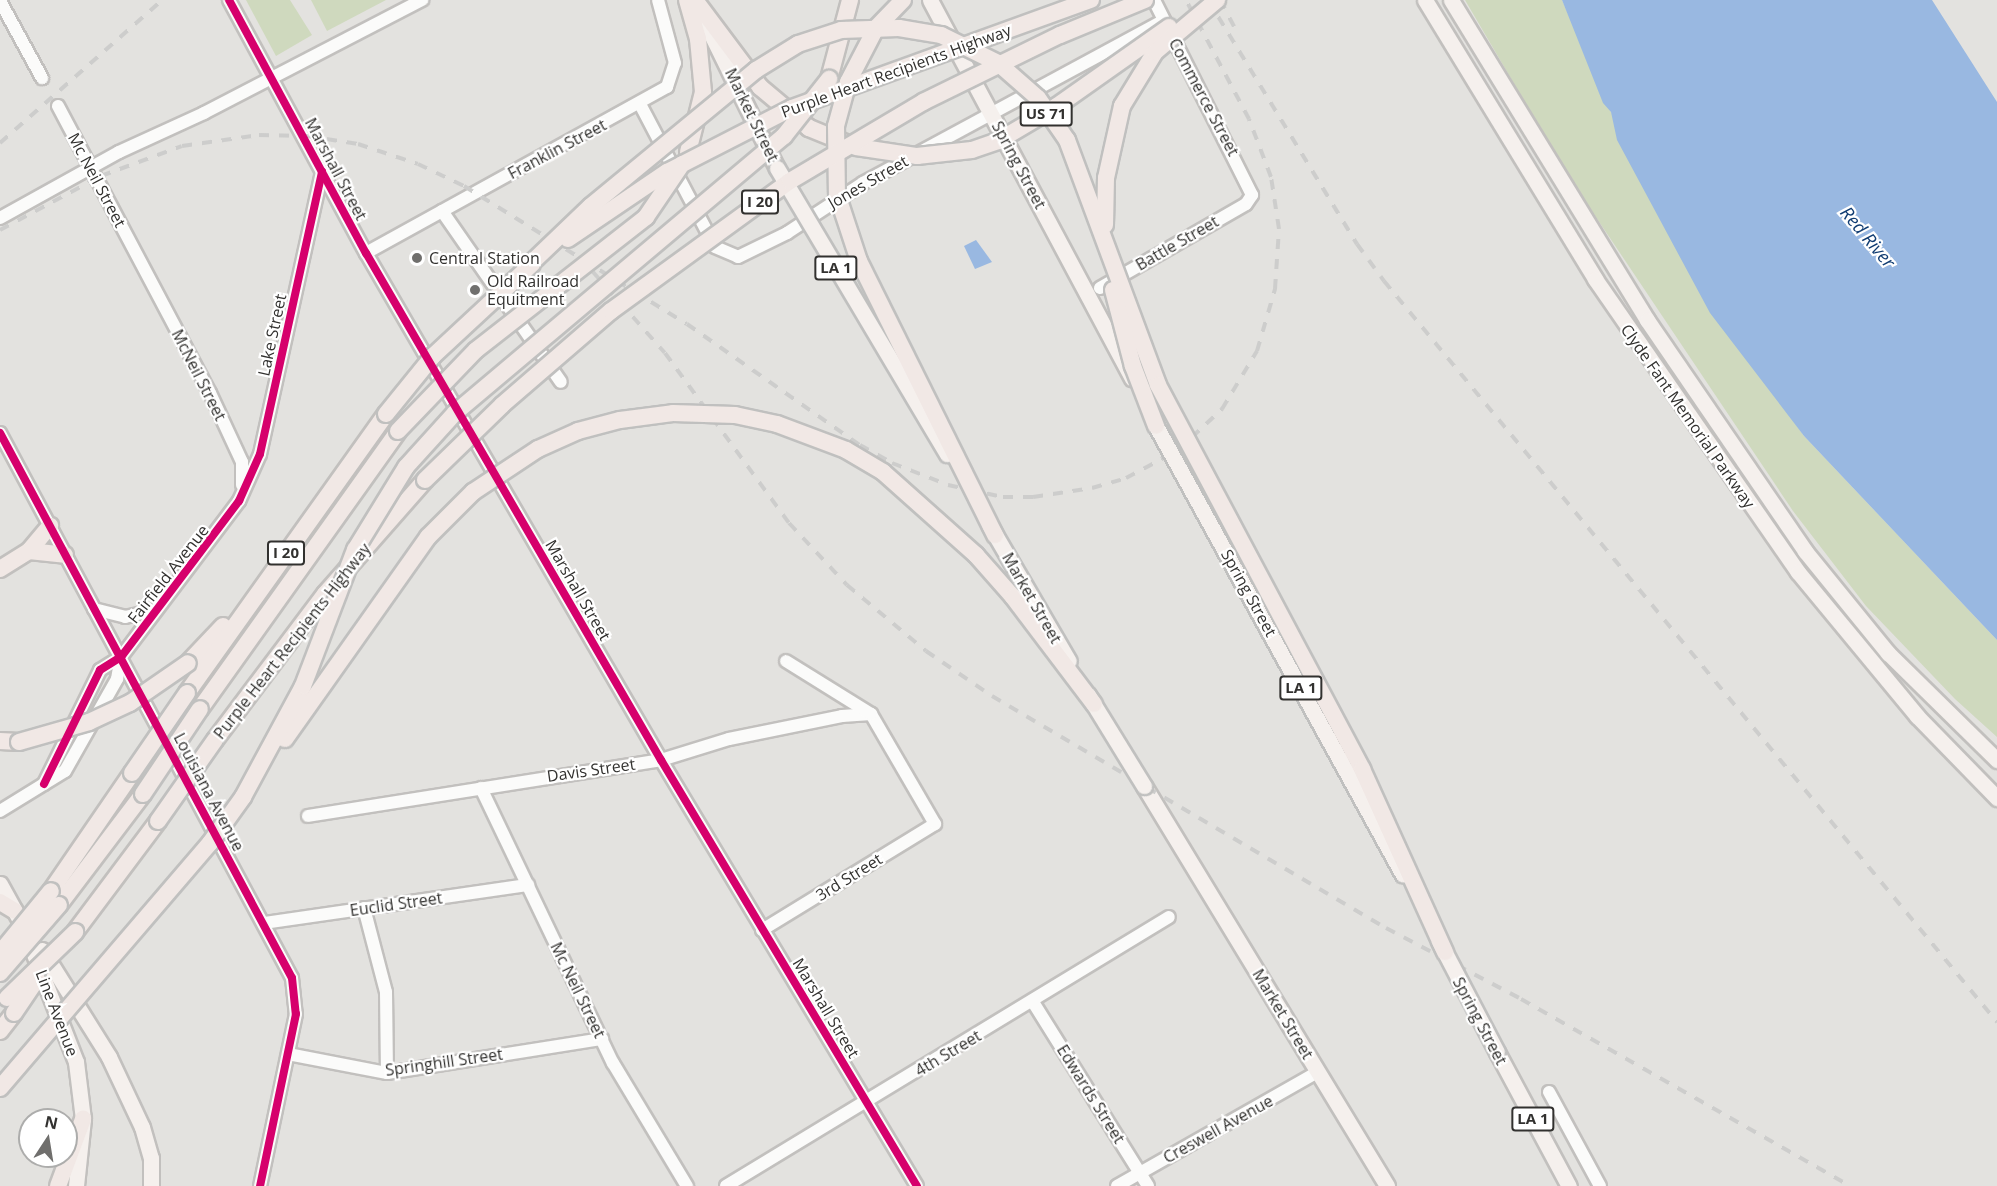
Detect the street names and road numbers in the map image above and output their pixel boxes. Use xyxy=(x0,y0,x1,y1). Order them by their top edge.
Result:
street label: Purple Heart Recipients Highway xyxy=(778,20,1014,122)
street label: Commerce Street xyxy=(1165,35,1243,159)
street label: Market Street xyxy=(721,65,783,165)
road number: US 71 xyxy=(1019,102,1073,126)
street label: Marshall Street xyxy=(301,115,371,223)
street label: Franklin Street xyxy=(505,115,609,183)
street label: Spring Street xyxy=(988,118,1050,212)
street label: Mc Neil Street xyxy=(64,130,130,230)
street label: Jones Street xyxy=(825,151,911,213)
road number: I 20 xyxy=(740,190,780,214)
street label: Battle Street xyxy=(1132,212,1222,274)
road number: LA 1 xyxy=(814,256,858,280)
street label: Lake Street xyxy=(254,292,290,378)
street label: Clyde Fant Memorial Parkway xyxy=(1617,320,1759,512)
street label: McNeil Street xyxy=(168,326,230,424)
street label: Fairfield Avenue xyxy=(124,521,212,627)
street label: Marshall Street xyxy=(541,536,615,644)
street label: Purple Heart Recipients Highway xyxy=(210,539,374,743)
road number: I 20 xyxy=(266,541,306,565)
street label: Spring Street xyxy=(1217,546,1281,640)
street label: Market Street xyxy=(998,549,1066,647)
road number: LA 1 xyxy=(1278,676,1324,700)
street label: Louisiana Avenue xyxy=(170,730,248,854)
street label: Davis Street xyxy=(546,754,636,786)
street label: 3rd Street xyxy=(812,849,886,905)
street label: Euclid Street xyxy=(349,888,443,920)
street label: Mc Neil Street xyxy=(547,939,609,1041)
street label: Marshall Street xyxy=(789,955,863,1061)
street label: Market Street xyxy=(1249,965,1317,1063)
street label: Line Avenue xyxy=(32,967,82,1059)
street label: Spring Street xyxy=(1449,974,1511,1068)
street label: 4th Street xyxy=(912,1026,984,1080)
street label: Edwards Street xyxy=(1053,1041,1129,1147)
street label: Springhill Street xyxy=(384,1044,504,1080)
street label: Creswell Avenue xyxy=(1160,1091,1276,1167)
road number: LA 1 xyxy=(1510,1107,1556,1131)

